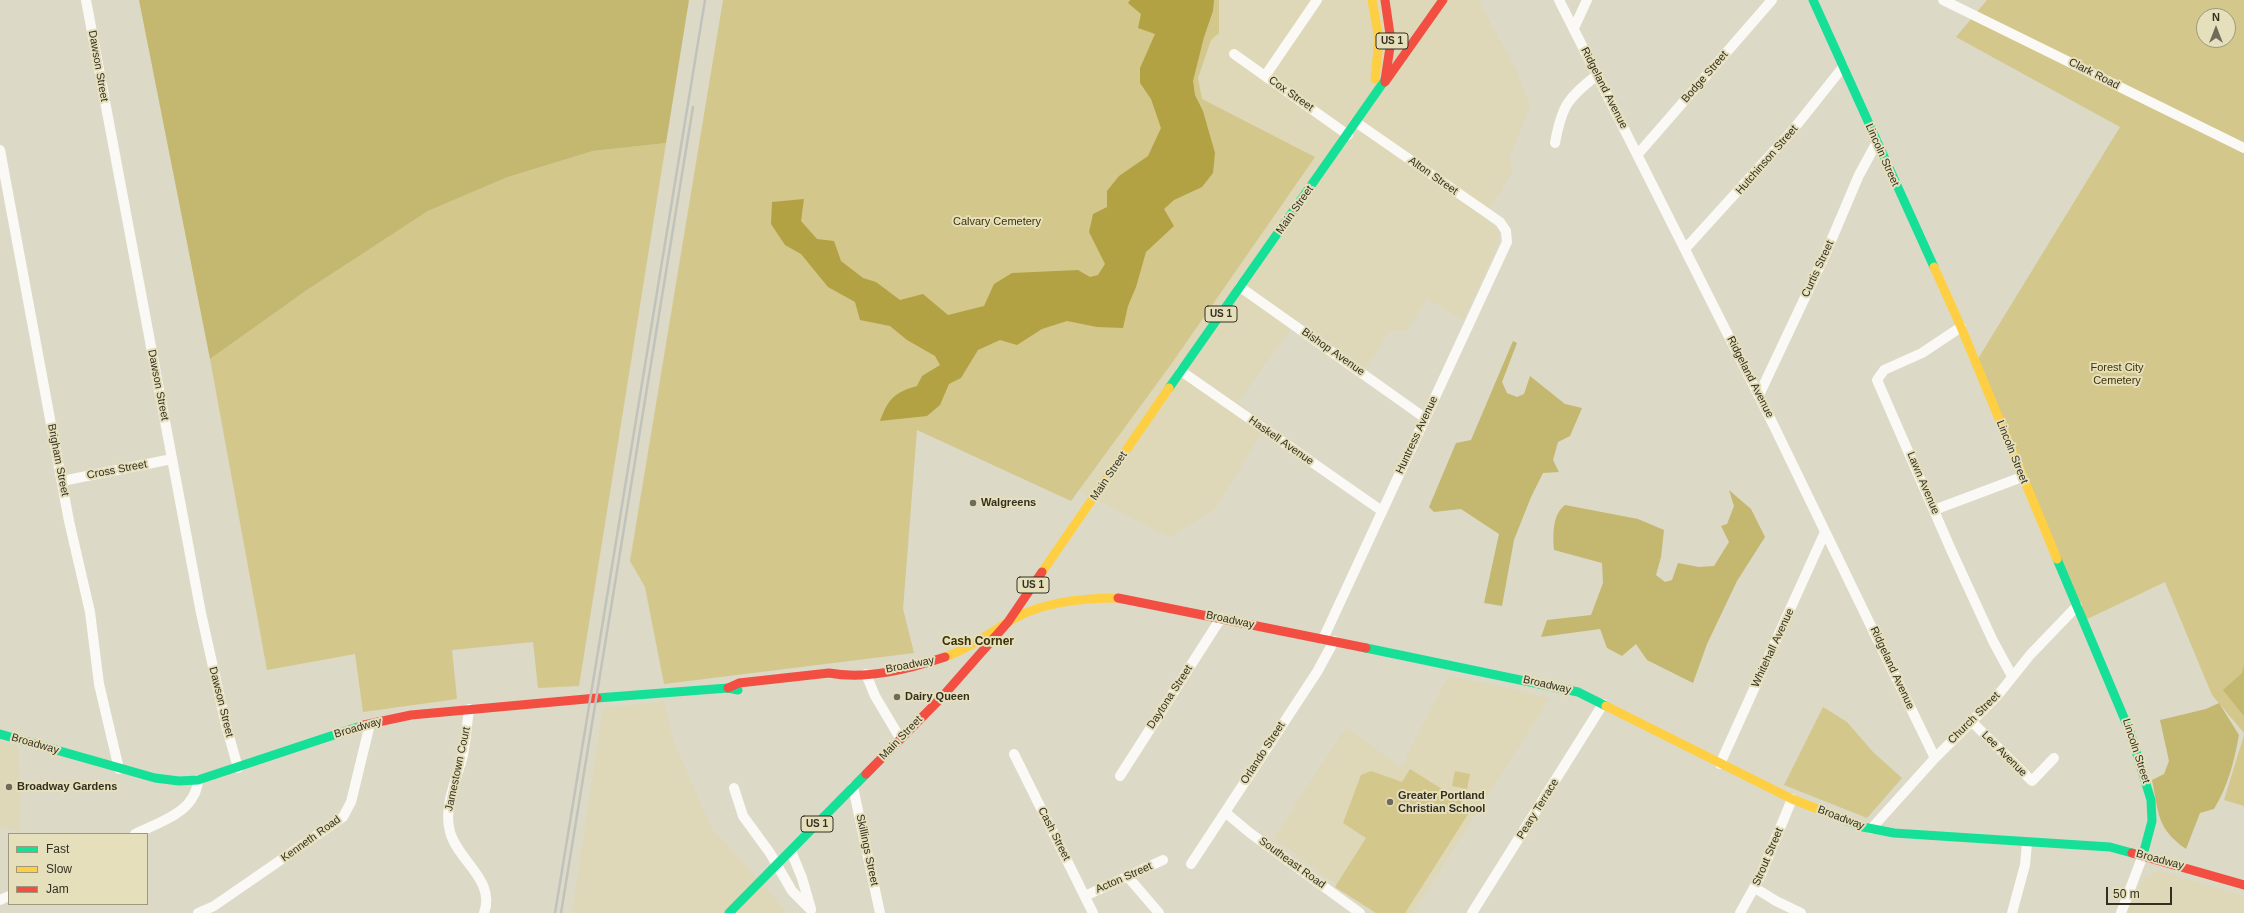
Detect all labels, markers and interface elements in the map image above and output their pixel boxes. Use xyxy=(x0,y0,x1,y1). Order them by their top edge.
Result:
north arrow xyxy=(2196,8,2236,48)
text: N xyxy=(2212,11,2220,23)
street label: Dawson Street xyxy=(85,29,111,103)
road number: US 1 xyxy=(1376,33,1408,49)
street label: Ridgeland Avenue xyxy=(1578,45,1630,131)
street label: Bodge Street xyxy=(1679,48,1731,106)
street label: Clark Road xyxy=(2066,56,2122,92)
street label: Cox Street xyxy=(1266,74,1316,114)
street label: Lincoln Street xyxy=(1862,122,1902,188)
street label: Hutchinson Street xyxy=(1733,123,1801,197)
street label: Alton Street xyxy=(1406,154,1460,198)
street label: Main Street xyxy=(1273,183,1317,237)
park label: Calvary Cemetery xyxy=(953,215,1041,229)
street label: Curtis Street xyxy=(1799,239,1837,299)
road number: US 1 xyxy=(1205,306,1237,322)
street label: Bishop Avenue xyxy=(1299,325,1367,379)
street label: Ridgeland Avenue xyxy=(1724,334,1776,420)
street label: Dawson Street xyxy=(145,348,171,422)
park label: Forest City Cemetery xyxy=(2090,361,2144,387)
street label: Huntress Avenue xyxy=(1393,394,1441,476)
street label: Haskell Avenue xyxy=(1246,414,1316,468)
street label: Lincoln Street xyxy=(1993,418,2031,486)
street label: Brigham Street xyxy=(45,423,71,497)
street label: Main Street xyxy=(1088,449,1130,503)
street label: Lawn Avenue xyxy=(1904,450,1942,516)
street label: Cross Street xyxy=(86,458,148,482)
place label: Walgreens xyxy=(981,496,1036,510)
marker: Walgreens xyxy=(968,498,978,508)
road number: US 1 xyxy=(1017,577,1049,593)
street label: Whitehall Avenue xyxy=(1749,607,1797,689)
street label: Broadway xyxy=(1205,608,1255,632)
street label: Ridgeland Avenue xyxy=(1867,625,1917,711)
district label: Cash Corner xyxy=(942,635,1014,649)
street label: Broadway xyxy=(885,654,935,676)
street label: Daytona Street xyxy=(1144,663,1196,731)
street label: Dawson Street xyxy=(206,665,236,739)
street label: Broadway xyxy=(1522,673,1572,697)
street label: Church Street xyxy=(1945,689,2003,747)
place label: Dairy Queen xyxy=(905,690,970,704)
marker: Dairy Queen xyxy=(892,692,902,702)
street label: Main Street xyxy=(877,713,925,763)
street label: Broadway xyxy=(333,715,383,741)
street label: Lincoln Street xyxy=(2119,717,2153,785)
street label: Orlando Street xyxy=(1238,719,1288,787)
street label: Jamestown Court xyxy=(443,726,473,812)
street label: Lee Avenue xyxy=(1979,729,2029,779)
street label: Broadway xyxy=(10,731,60,757)
street label: Peary Terrace xyxy=(1514,776,1562,842)
place label: Broadway Gardens xyxy=(17,780,117,794)
marker: Broadway Gardens xyxy=(4,782,14,792)
place label: Greater Portland Christian School xyxy=(1398,789,1485,815)
marker: Greater Portland Christian School xyxy=(1385,797,1395,807)
street label: Broadway xyxy=(1816,803,1866,833)
street label: Cash Street xyxy=(1035,805,1073,863)
street label: Kenneth Road xyxy=(279,813,343,865)
street label: Skillings Street xyxy=(853,813,881,887)
road number: US 1 xyxy=(801,816,833,832)
street label: Strout Street xyxy=(1750,826,1786,888)
legend xyxy=(8,833,148,905)
street label: Southeast Road xyxy=(1256,834,1328,892)
text: Fast xyxy=(46,842,69,856)
street label: Broadway xyxy=(2135,847,2185,873)
street label: Acton Street xyxy=(1094,860,1154,896)
text: Slow xyxy=(46,862,72,876)
scale bar xyxy=(2108,879,2174,905)
text: Jam xyxy=(46,882,69,896)
text: 50 m xyxy=(2113,887,2140,901)

